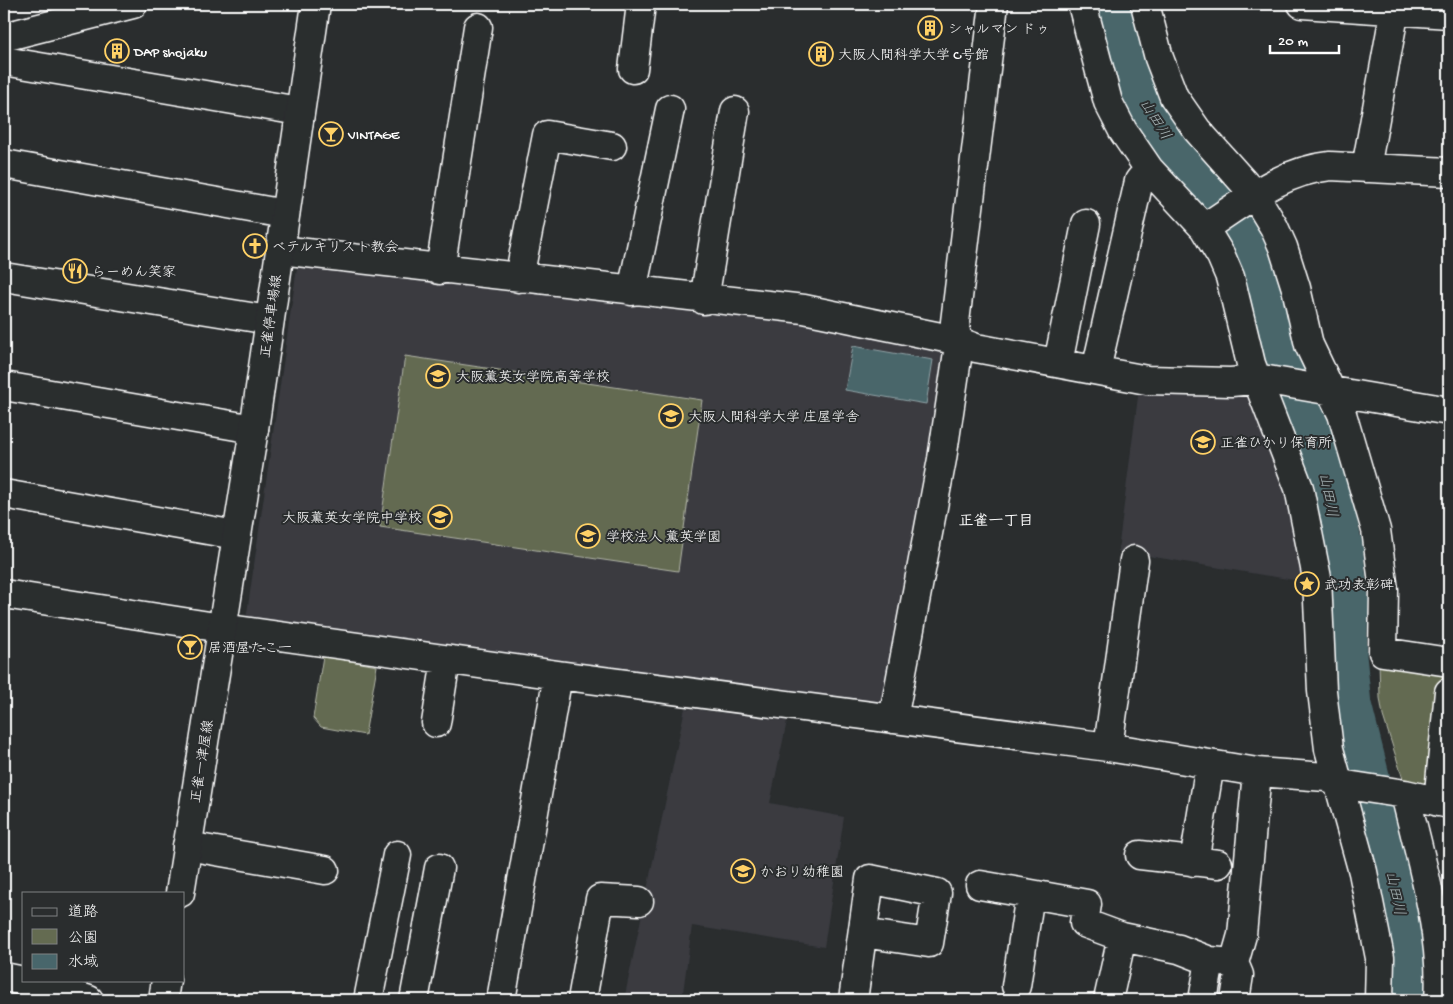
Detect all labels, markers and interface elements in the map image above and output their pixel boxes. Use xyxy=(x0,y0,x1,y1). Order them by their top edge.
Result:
building icon: シャルマン ドゥ xyxy=(917,15,943,41)
place label: シャルマン ドゥ xyxy=(948,22,1050,39)
scale bar xyxy=(1270,22,1339,54)
text: 20 m xyxy=(1278,33,1308,51)
building icon: DAP shojaku xyxy=(104,38,130,64)
building icon: 大阪人間科学大学 C号館 xyxy=(808,41,834,67)
place label: DAP shojaku xyxy=(133,45,207,62)
place label: 大阪人間科学大学 C号館 xyxy=(838,48,989,65)
water label: 山田川 xyxy=(1135,96,1174,144)
bar icon: VINTAGE xyxy=(318,121,344,147)
place label: VINTAGE xyxy=(347,128,401,145)
church icon: ベテルキリスト教会 xyxy=(242,233,268,259)
place label: ベテルキリスト教会 xyxy=(272,240,399,257)
restaurant icon: らーめん笑家 xyxy=(62,258,88,284)
place label: らーめん笑家 xyxy=(92,265,176,282)
street label: 正雀停車場線 xyxy=(258,274,287,359)
school or university icon: 大阪薫英女学院高等学校 xyxy=(425,363,451,389)
place label: 大阪薫英女学院高等学校 xyxy=(456,370,610,387)
school or university icon: 大阪人間科学大学 庄屋学舎 xyxy=(658,403,684,429)
place label: 大阪人間科学大学 庄屋学舎 xyxy=(688,410,859,427)
school or university icon: 正雀ひかり保育所 xyxy=(1190,429,1216,455)
place label: 正雀ひかり保育所 xyxy=(1220,436,1332,453)
water label: 山田川 xyxy=(1314,472,1340,519)
school or university icon: 大阪薫英女学院中学校 xyxy=(427,504,453,530)
place label: 大阪薫英女学院中学校 xyxy=(282,511,422,528)
district label: 正雀一丁目 xyxy=(958,512,1034,531)
school or university icon: 学校法人 薫英学園 xyxy=(575,523,601,549)
place label: 学校法人 薫英学園 xyxy=(606,530,721,547)
place icon: 武功表彰碑 xyxy=(1294,571,1320,597)
place label: 武功表彰碑 xyxy=(1324,577,1394,595)
bar icon: 居酒屋たこ一 xyxy=(177,634,203,660)
place label: 居酒屋たこ一 xyxy=(208,641,292,658)
street label: 正雀一津屋線 xyxy=(189,719,218,804)
school or university icon: かおり幼稚園 xyxy=(730,858,756,884)
place label: かおり幼稚園 xyxy=(760,865,844,882)
water label: 山田川 xyxy=(1381,870,1408,917)
legend xyxy=(22,892,185,982)
text: 道路 xyxy=(68,904,98,922)
text: 公園 xyxy=(68,930,98,948)
text: 水域 xyxy=(68,953,98,972)

